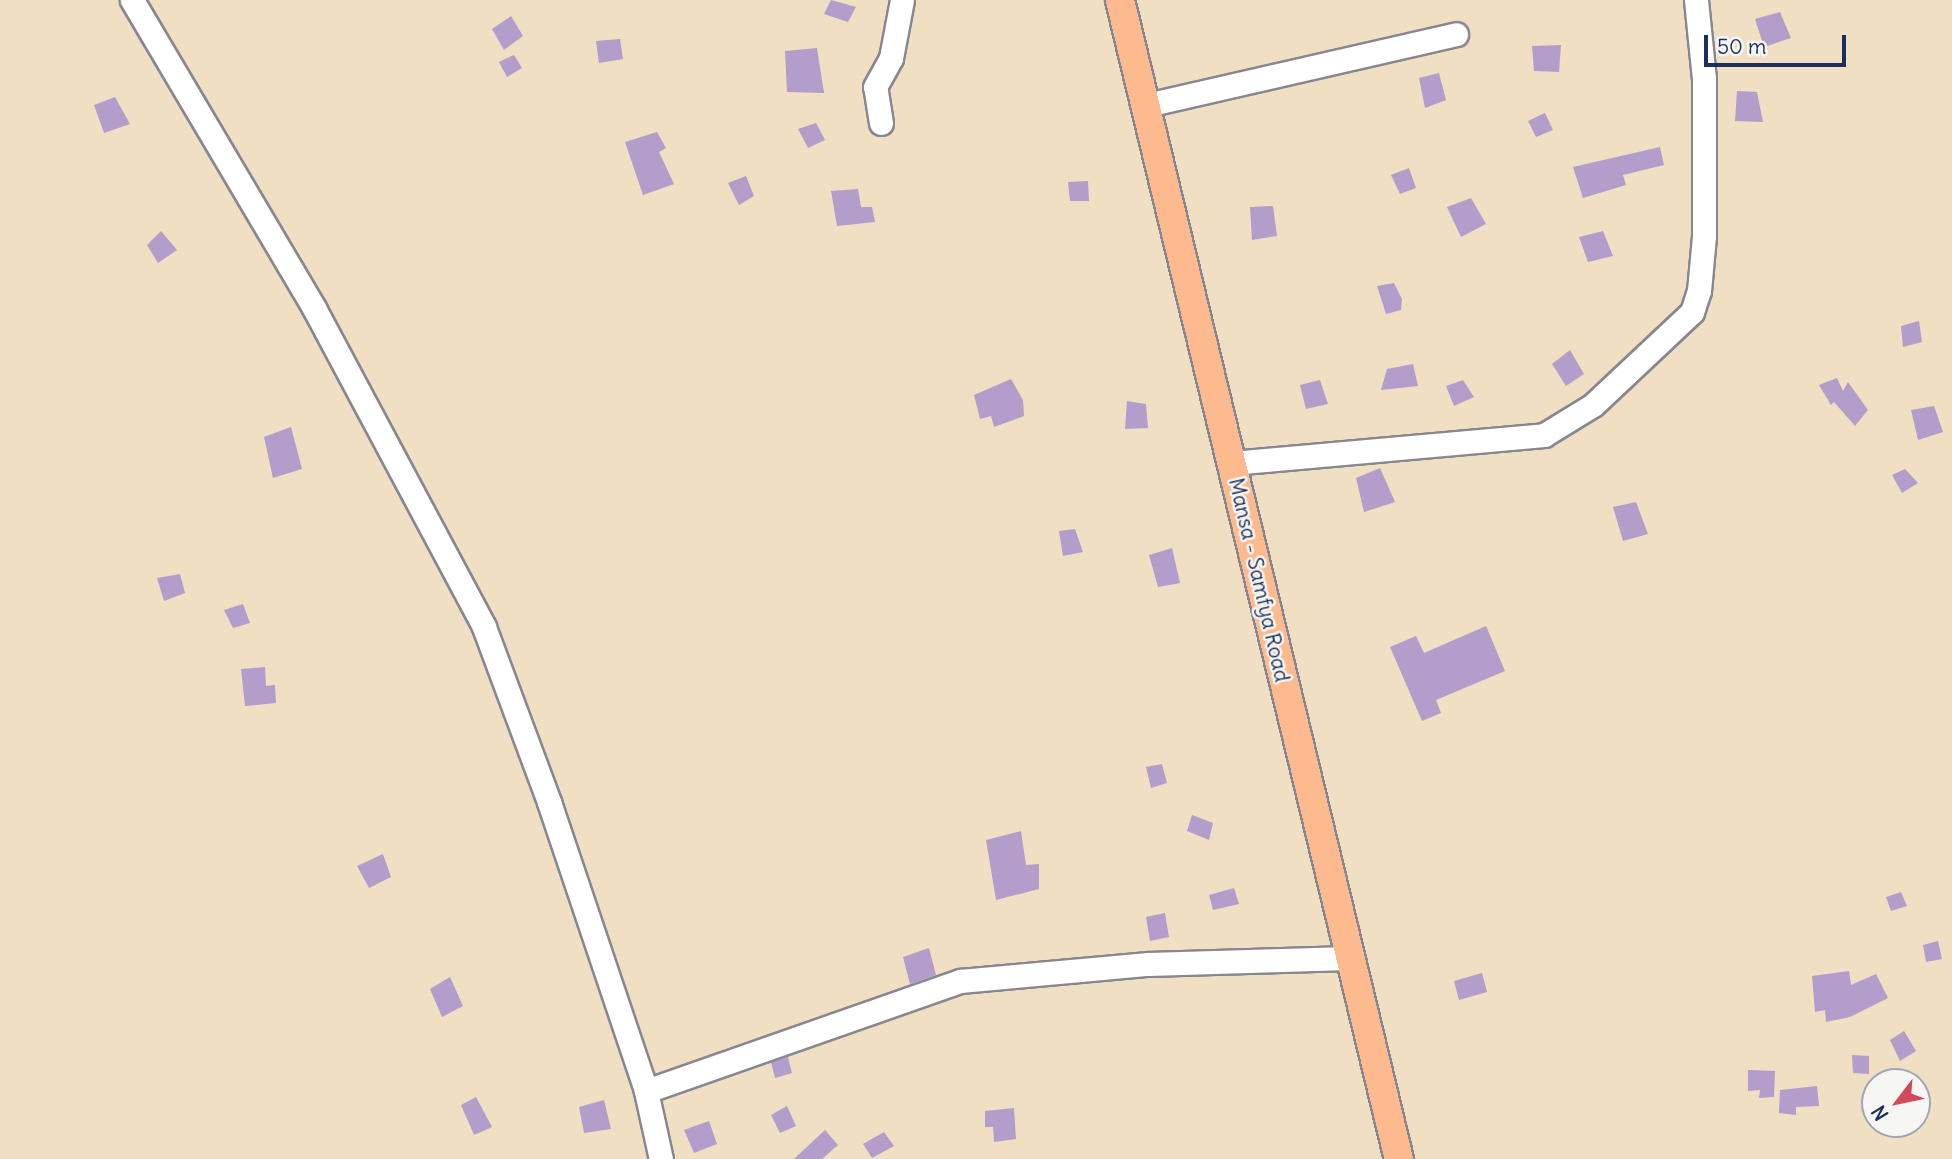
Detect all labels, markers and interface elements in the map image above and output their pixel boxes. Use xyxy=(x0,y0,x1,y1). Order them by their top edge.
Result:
scale bar xyxy=(1707,21,1849,65)
text: 50 m xyxy=(1717,33,1766,60)
street label: Mansa - Samfya Road xyxy=(1223,476,1295,684)
north arrow xyxy=(1861,1068,1931,1138)
text: N xyxy=(1866,1101,1894,1125)

